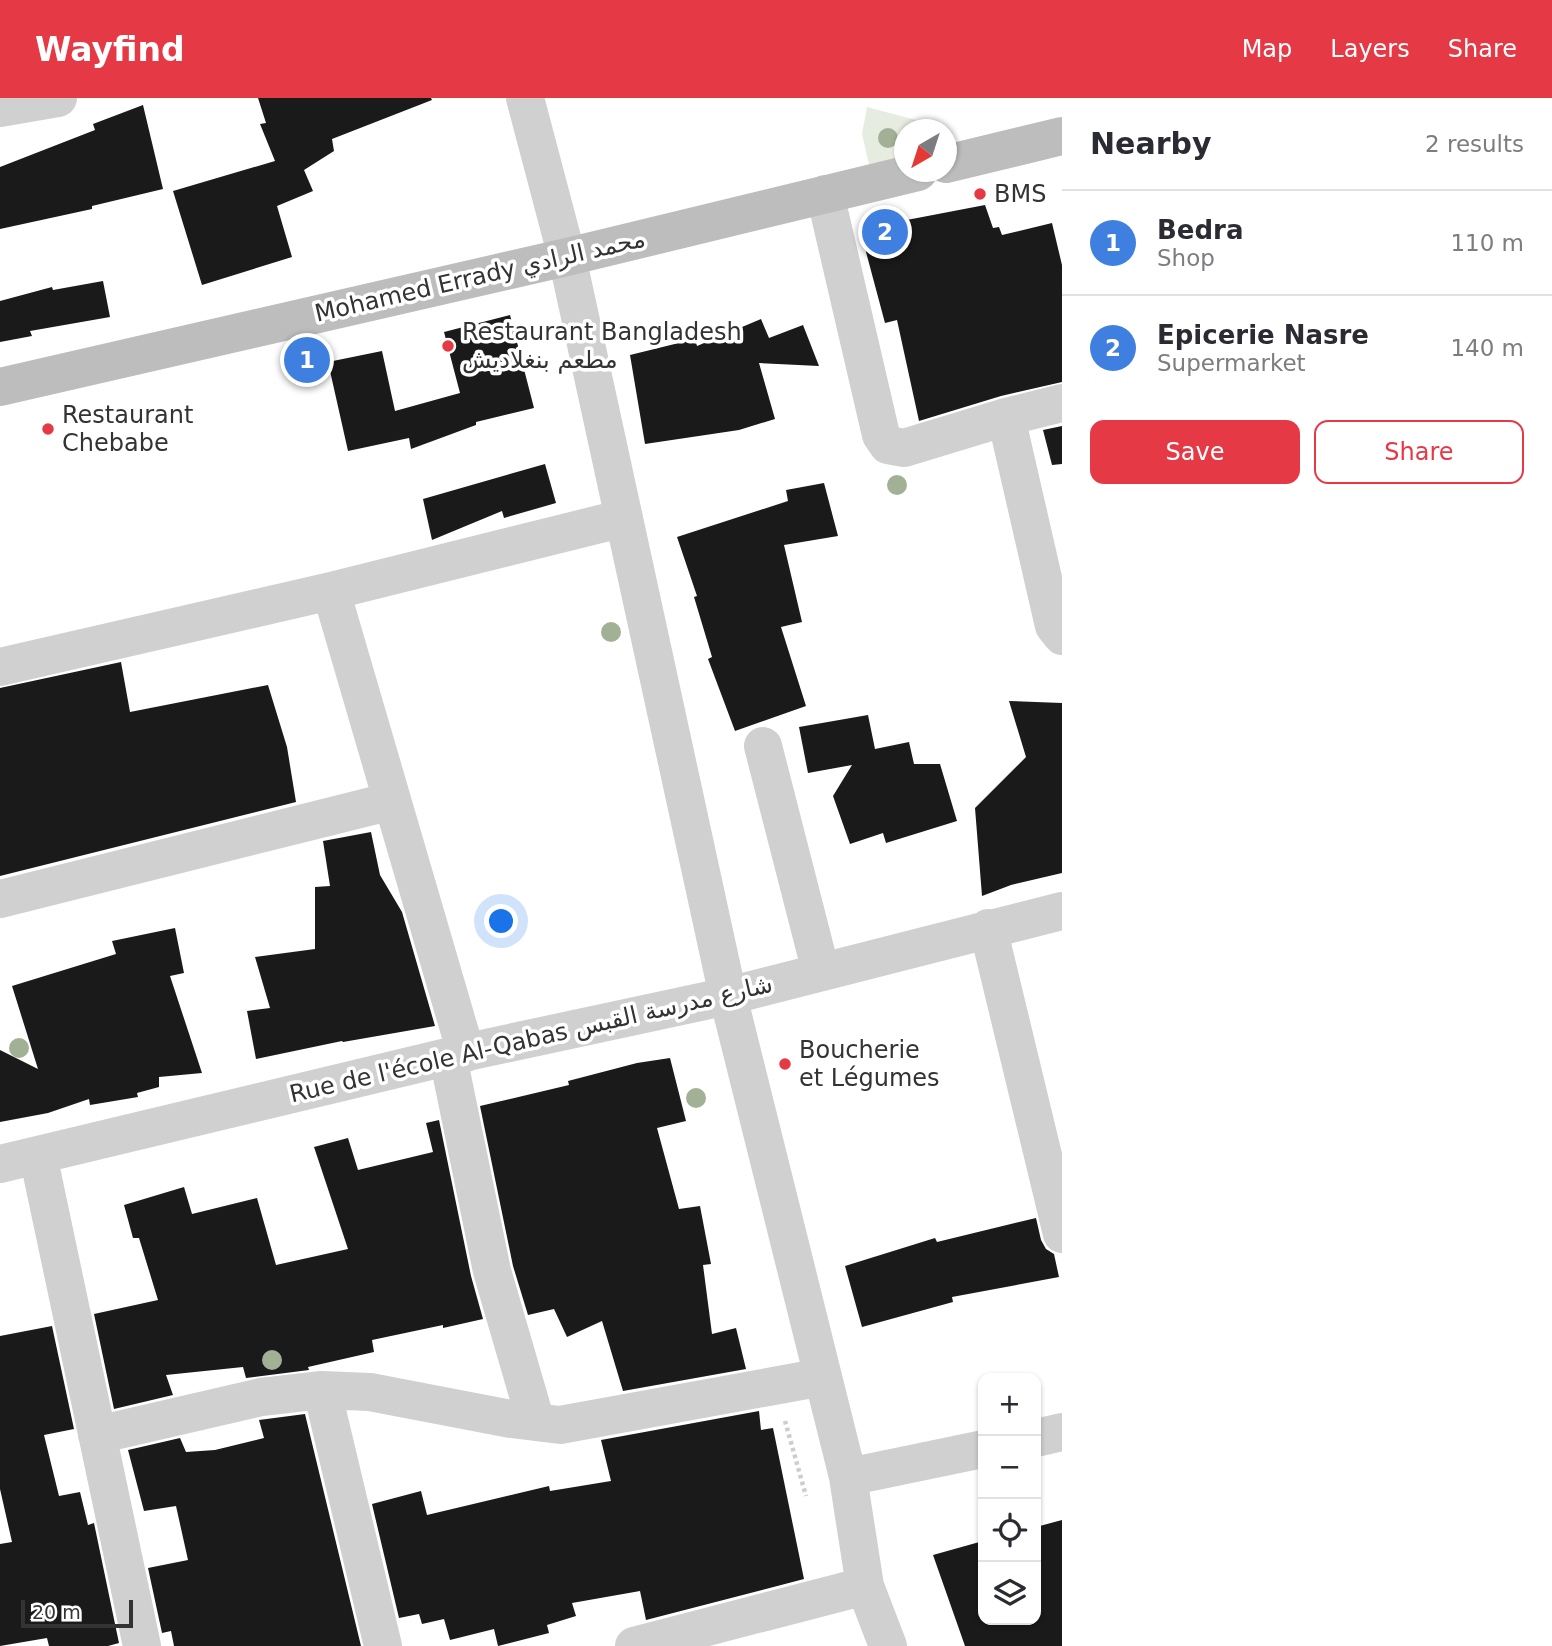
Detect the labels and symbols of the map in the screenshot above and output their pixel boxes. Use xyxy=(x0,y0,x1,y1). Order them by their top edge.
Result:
north arrow xyxy=(894,119,957,182)
place label: BMS xyxy=(994,180,1046,208)
marker: BMS xyxy=(972,186,988,202)
pin: 2 xyxy=(862,206,908,258)
street label: Mohamed Errady محمد الرادي xyxy=(312,224,648,328)
place label: Restaurant Bangladesh مطعم بنغلاديش xyxy=(462,318,742,374)
pin: 1 xyxy=(284,334,330,386)
marker: Restaurant Bangladesh مطعم بنغلاديش xyxy=(440,338,456,354)
place label: Restaurant Chebabe xyxy=(62,401,193,457)
marker: Restaurant Chebabe xyxy=(40,421,56,437)
your location xyxy=(484,904,518,938)
street label: Rue de l'école Al-Qabas شارع مدرسة القبس xyxy=(287,970,775,1108)
place label: Boucherie et Légumes xyxy=(799,1036,940,1092)
marker: Boucherie et Légumes xyxy=(777,1056,793,1072)
scale bar xyxy=(21,1597,133,1629)

